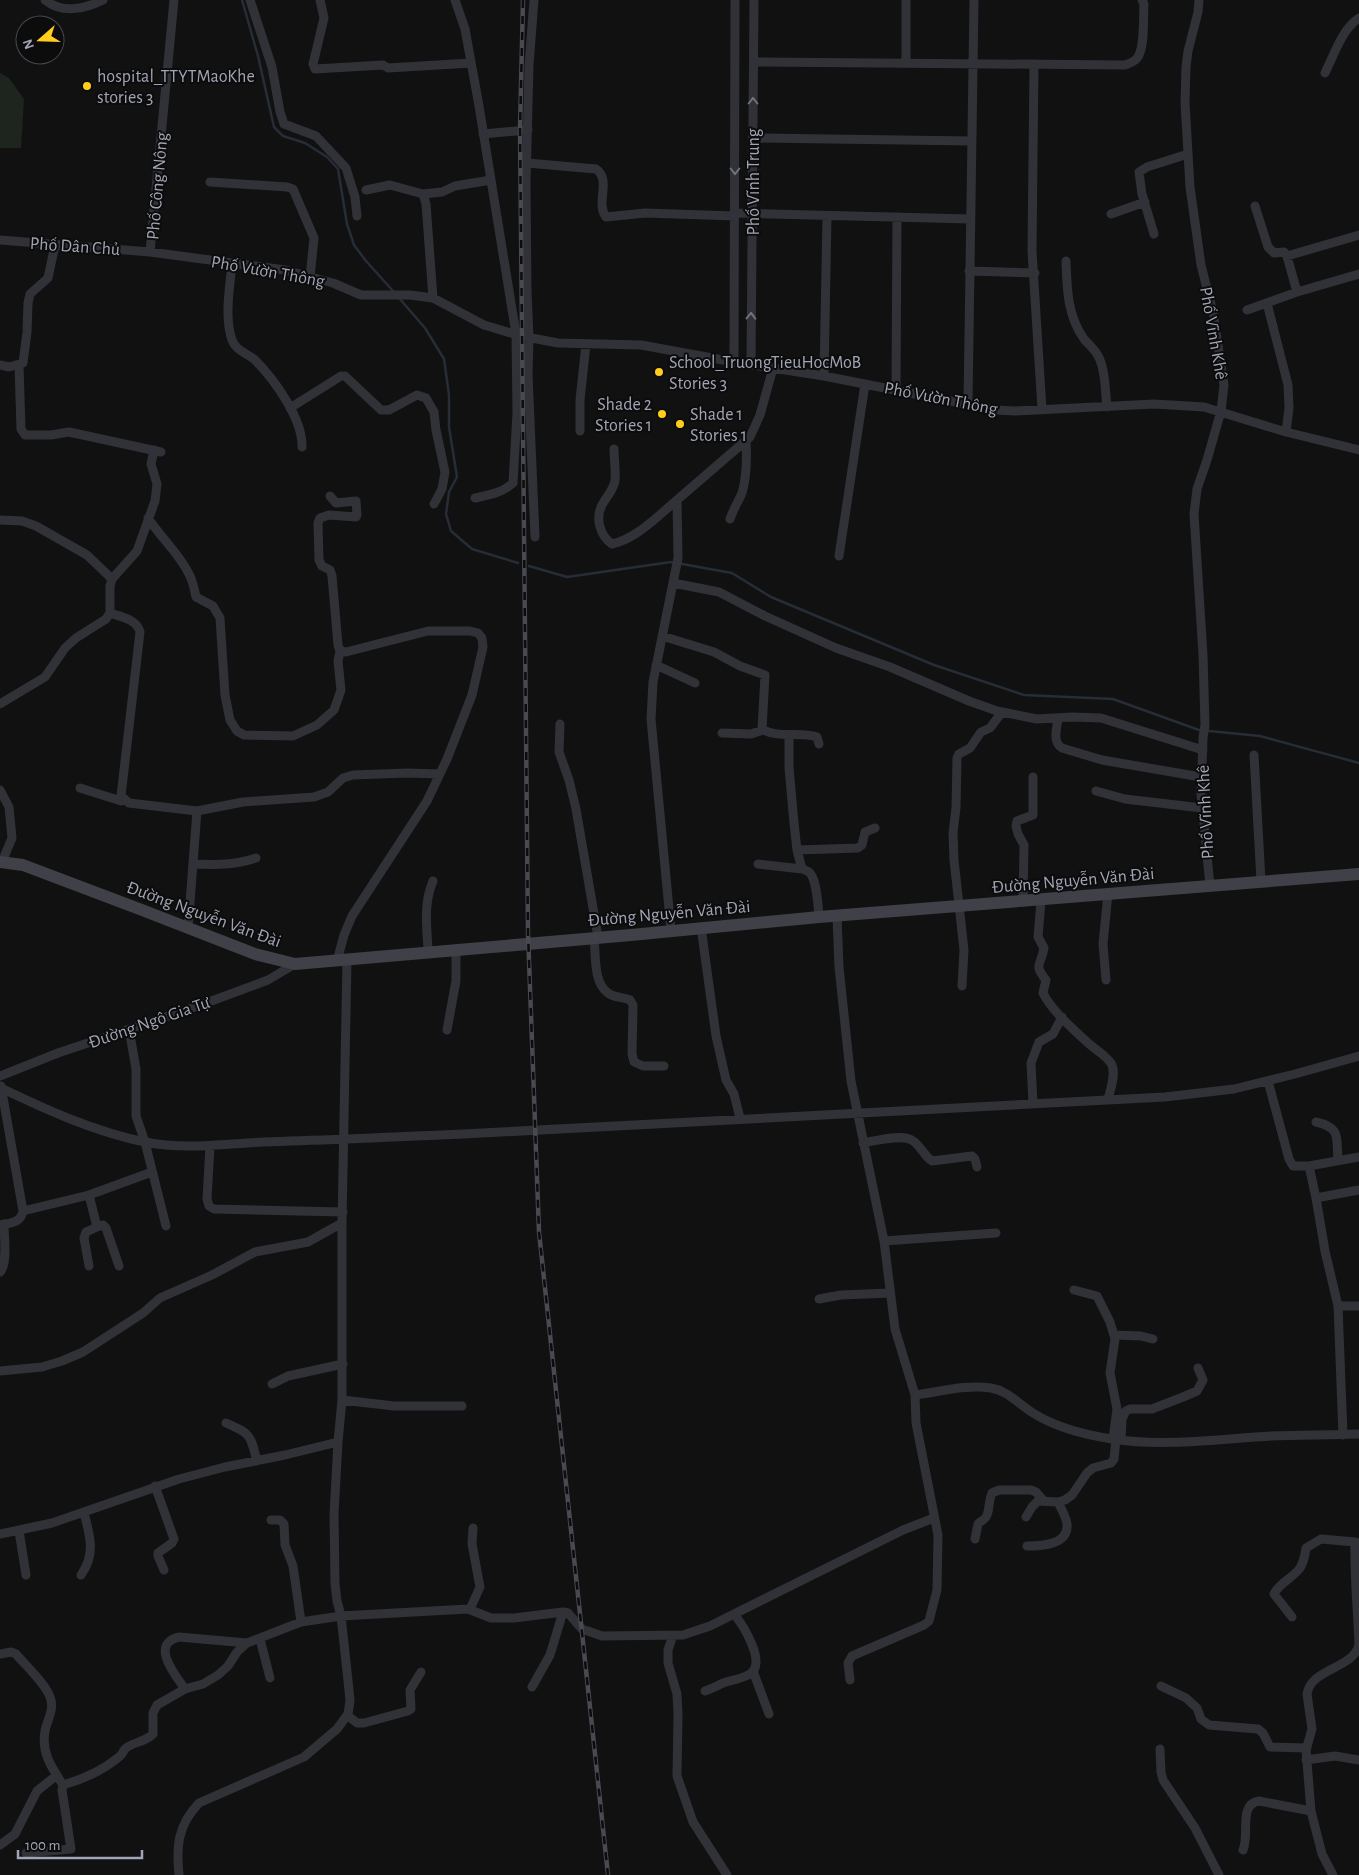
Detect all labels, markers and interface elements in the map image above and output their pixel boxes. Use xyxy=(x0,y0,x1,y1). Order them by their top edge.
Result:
north arrow xyxy=(15,15,65,65)
text: N xyxy=(20,37,37,51)
place label: hospital_TTYTMaoKhe stories 3 xyxy=(97,68,255,107)
marker: hospital_TTYTMaoKhe stories 3 xyxy=(81,80,93,92)
one-way arrow xyxy=(748,97,758,104)
street label: Phố Vĩnh Trung xyxy=(744,128,763,236)
street label: Phố Công Nông xyxy=(143,131,172,241)
one-way arrow xyxy=(730,168,740,175)
street label: Phố Dân Chủ xyxy=(29,234,121,259)
street label: Phố Vườn Thông xyxy=(210,252,327,291)
street label: Phố Vĩnh Khê xyxy=(1196,285,1231,381)
one-way arrow xyxy=(746,312,756,320)
place label: School_TruongTieuHocMoB Stories 3 xyxy=(669,354,861,393)
marker: School_TruongTieuHocMoB Stories 3 xyxy=(653,366,665,378)
street label: Phố Vườn Thông xyxy=(883,378,999,419)
place label: Shade 2 Stories 1 xyxy=(595,396,652,435)
place label: Shade 1 Stories 1 xyxy=(690,406,747,445)
marker: Shade 2 Stories 1 xyxy=(656,408,668,420)
marker: Shade 1 Stories 1 xyxy=(674,418,686,430)
street label: Phố Vĩnh Khê xyxy=(1194,764,1217,859)
street label: Đường Nguyễn Văn Đài xyxy=(991,863,1155,897)
street label: Đường Nguyễn Văn Đài xyxy=(124,877,284,951)
street label: Đường Nguyễn Văn Đài xyxy=(587,896,751,930)
street label: Đường Ngô Gia Tự xyxy=(86,994,213,1052)
scale bar xyxy=(18,1828,141,1860)
text: 100 m xyxy=(25,1838,60,1853)

